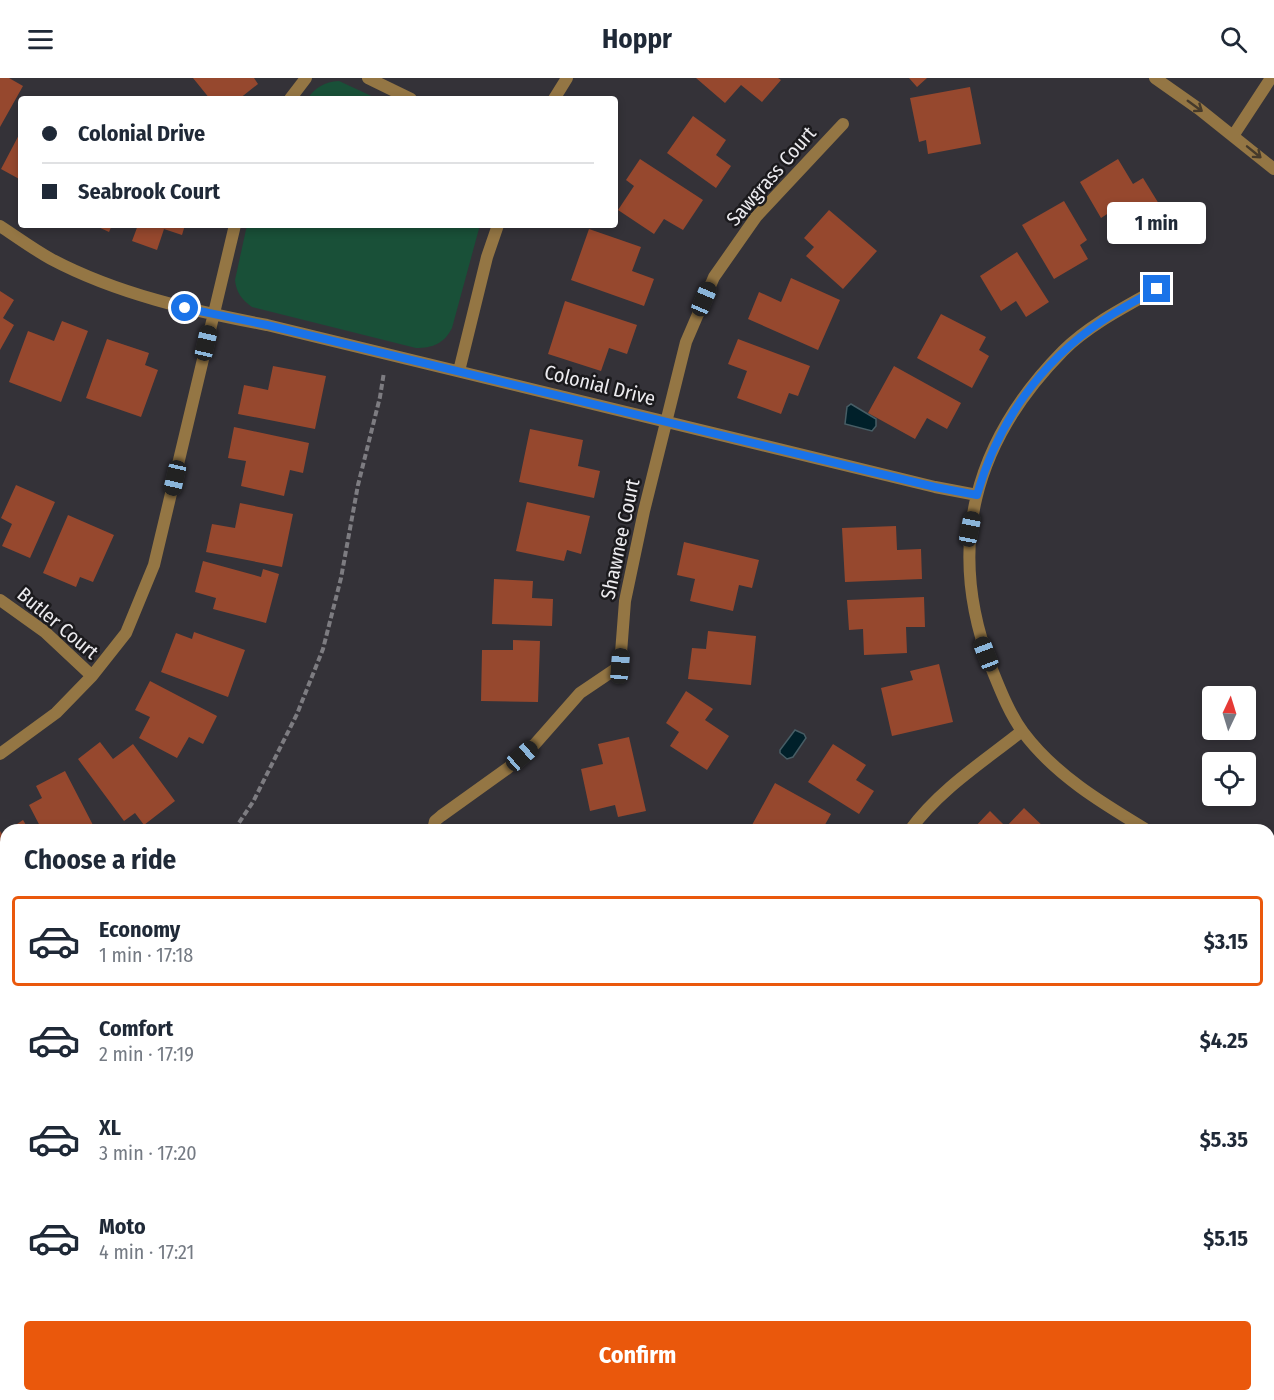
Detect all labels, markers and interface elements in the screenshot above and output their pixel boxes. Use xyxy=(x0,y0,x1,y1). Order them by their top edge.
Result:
icon: menu xyxy=(24,23,57,56)
text: Hoppr xyxy=(602,23,672,55)
icon: search xyxy=(1217,23,1250,56)
one-way arrow xyxy=(1186,100,1202,112)
text: Colonial Drive xyxy=(78,120,205,147)
street label: Sawgrass Court xyxy=(721,121,821,231)
one-way arrow xyxy=(1245,146,1261,159)
text: Seabrook Court xyxy=(78,178,220,205)
callout: 1 min xyxy=(1108,202,1206,244)
text: 1 min xyxy=(1135,211,1178,235)
route end xyxy=(1143,275,1170,302)
car xyxy=(689,279,719,319)
route start xyxy=(171,294,198,321)
car xyxy=(193,323,219,363)
street label: Colonial Drive xyxy=(542,360,658,410)
car xyxy=(162,458,188,498)
street label: Shawnee Court xyxy=(596,476,645,601)
car xyxy=(958,510,982,548)
street label: Butler Court xyxy=(12,582,104,664)
car xyxy=(971,634,1001,674)
car xyxy=(609,647,631,685)
north arrow xyxy=(1202,686,1256,740)
map controls xyxy=(1202,686,1256,806)
car xyxy=(503,737,541,775)
button: locate xyxy=(1202,752,1256,806)
text: Choose a ride xyxy=(24,844,176,876)
icon: car xyxy=(27,914,81,968)
text: Economy xyxy=(99,916,180,943)
text: $3.15 xyxy=(1204,928,1248,955)
text: 1 min · 17:18 xyxy=(99,943,193,967)
icon: car xyxy=(27,1013,81,1067)
text: Comfort xyxy=(99,1015,173,1042)
text: $4.25 xyxy=(1200,1027,1248,1054)
text: 2 min · 17:19 xyxy=(99,1042,194,1066)
icon: car xyxy=(27,1112,81,1166)
text: XL xyxy=(99,1114,121,1141)
text: $5.35 xyxy=(1200,1126,1248,1153)
text: 3 min · 17:20 xyxy=(99,1141,197,1165)
icon: car xyxy=(27,1211,81,1265)
text: Moto xyxy=(99,1213,146,1240)
text: $5.15 xyxy=(1203,1225,1248,1252)
text: 4 min · 17:21 xyxy=(99,1240,194,1264)
button: Confirm xyxy=(24,1321,1251,1390)

